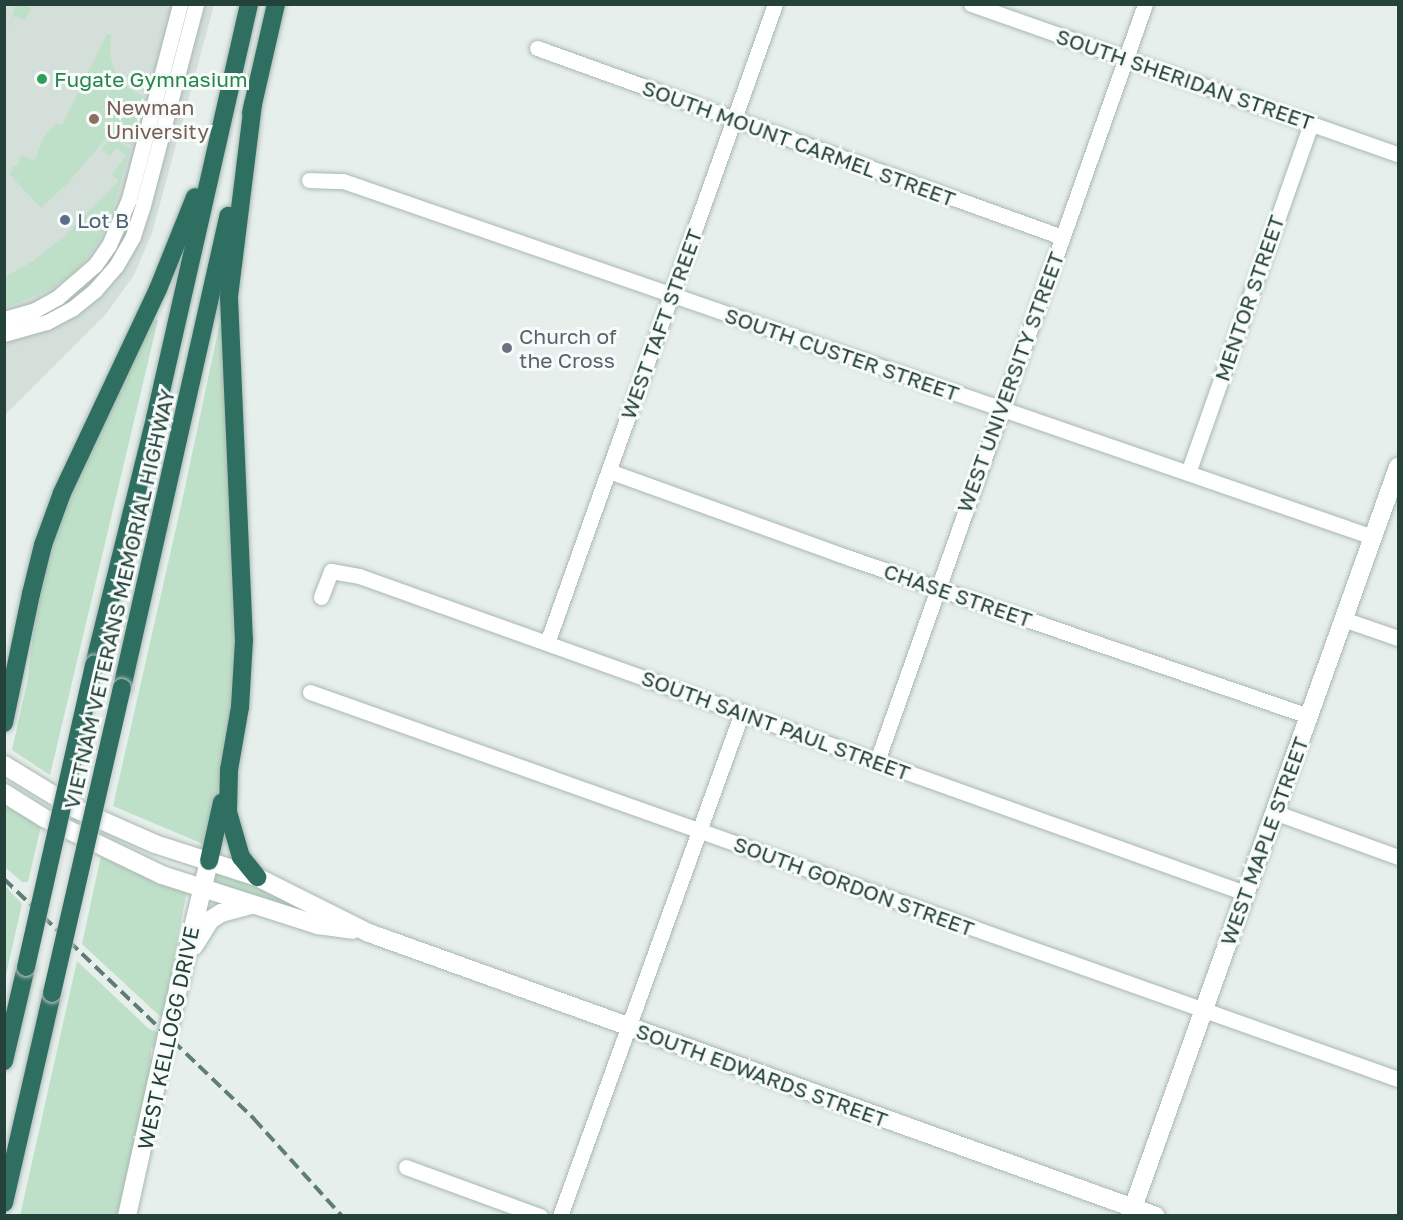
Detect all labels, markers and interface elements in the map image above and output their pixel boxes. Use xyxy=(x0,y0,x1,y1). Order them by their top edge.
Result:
street label: SOUTH SHERIDAN STREET xyxy=(1053,23,1317,135)
place label: Fugate Gymnasium xyxy=(54,66,248,92)
marker: Fugate Gymnasium xyxy=(35,72,49,86)
street label: SOUTH MOUNT CARMEL STREET xyxy=(639,74,959,212)
place label: Newman University xyxy=(106,94,209,144)
marker: Newman University xyxy=(87,112,101,126)
place label: Lot B xyxy=(77,207,129,233)
street label: MENTOR STREET xyxy=(1209,212,1289,384)
marker: Lot B xyxy=(58,213,72,227)
street label: WEST TAFT STREET xyxy=(615,226,707,422)
street label: WEST UNIVERSITY STREET xyxy=(951,248,1069,516)
street label: SOUTH CUSTER STREET xyxy=(722,302,962,406)
place label: Church of the Cross xyxy=(519,323,617,373)
marker: Church of the Cross xyxy=(500,341,514,355)
street label: VIETNAM VETERANS MEMORIAL HIGHWAY xyxy=(58,387,180,811)
street label: CHASE STREET xyxy=(881,558,1035,632)
street label: SOUTH SAINT PAUL STREET xyxy=(638,665,914,785)
street label: WEST MAPLE STREET xyxy=(1215,733,1313,949)
street label: SOUTH GORDON STREET xyxy=(730,831,978,941)
street label: WEST KELLOGG DRIVE xyxy=(132,924,204,1152)
street label: SOUTH EDWARDS STREET xyxy=(633,1018,891,1132)

